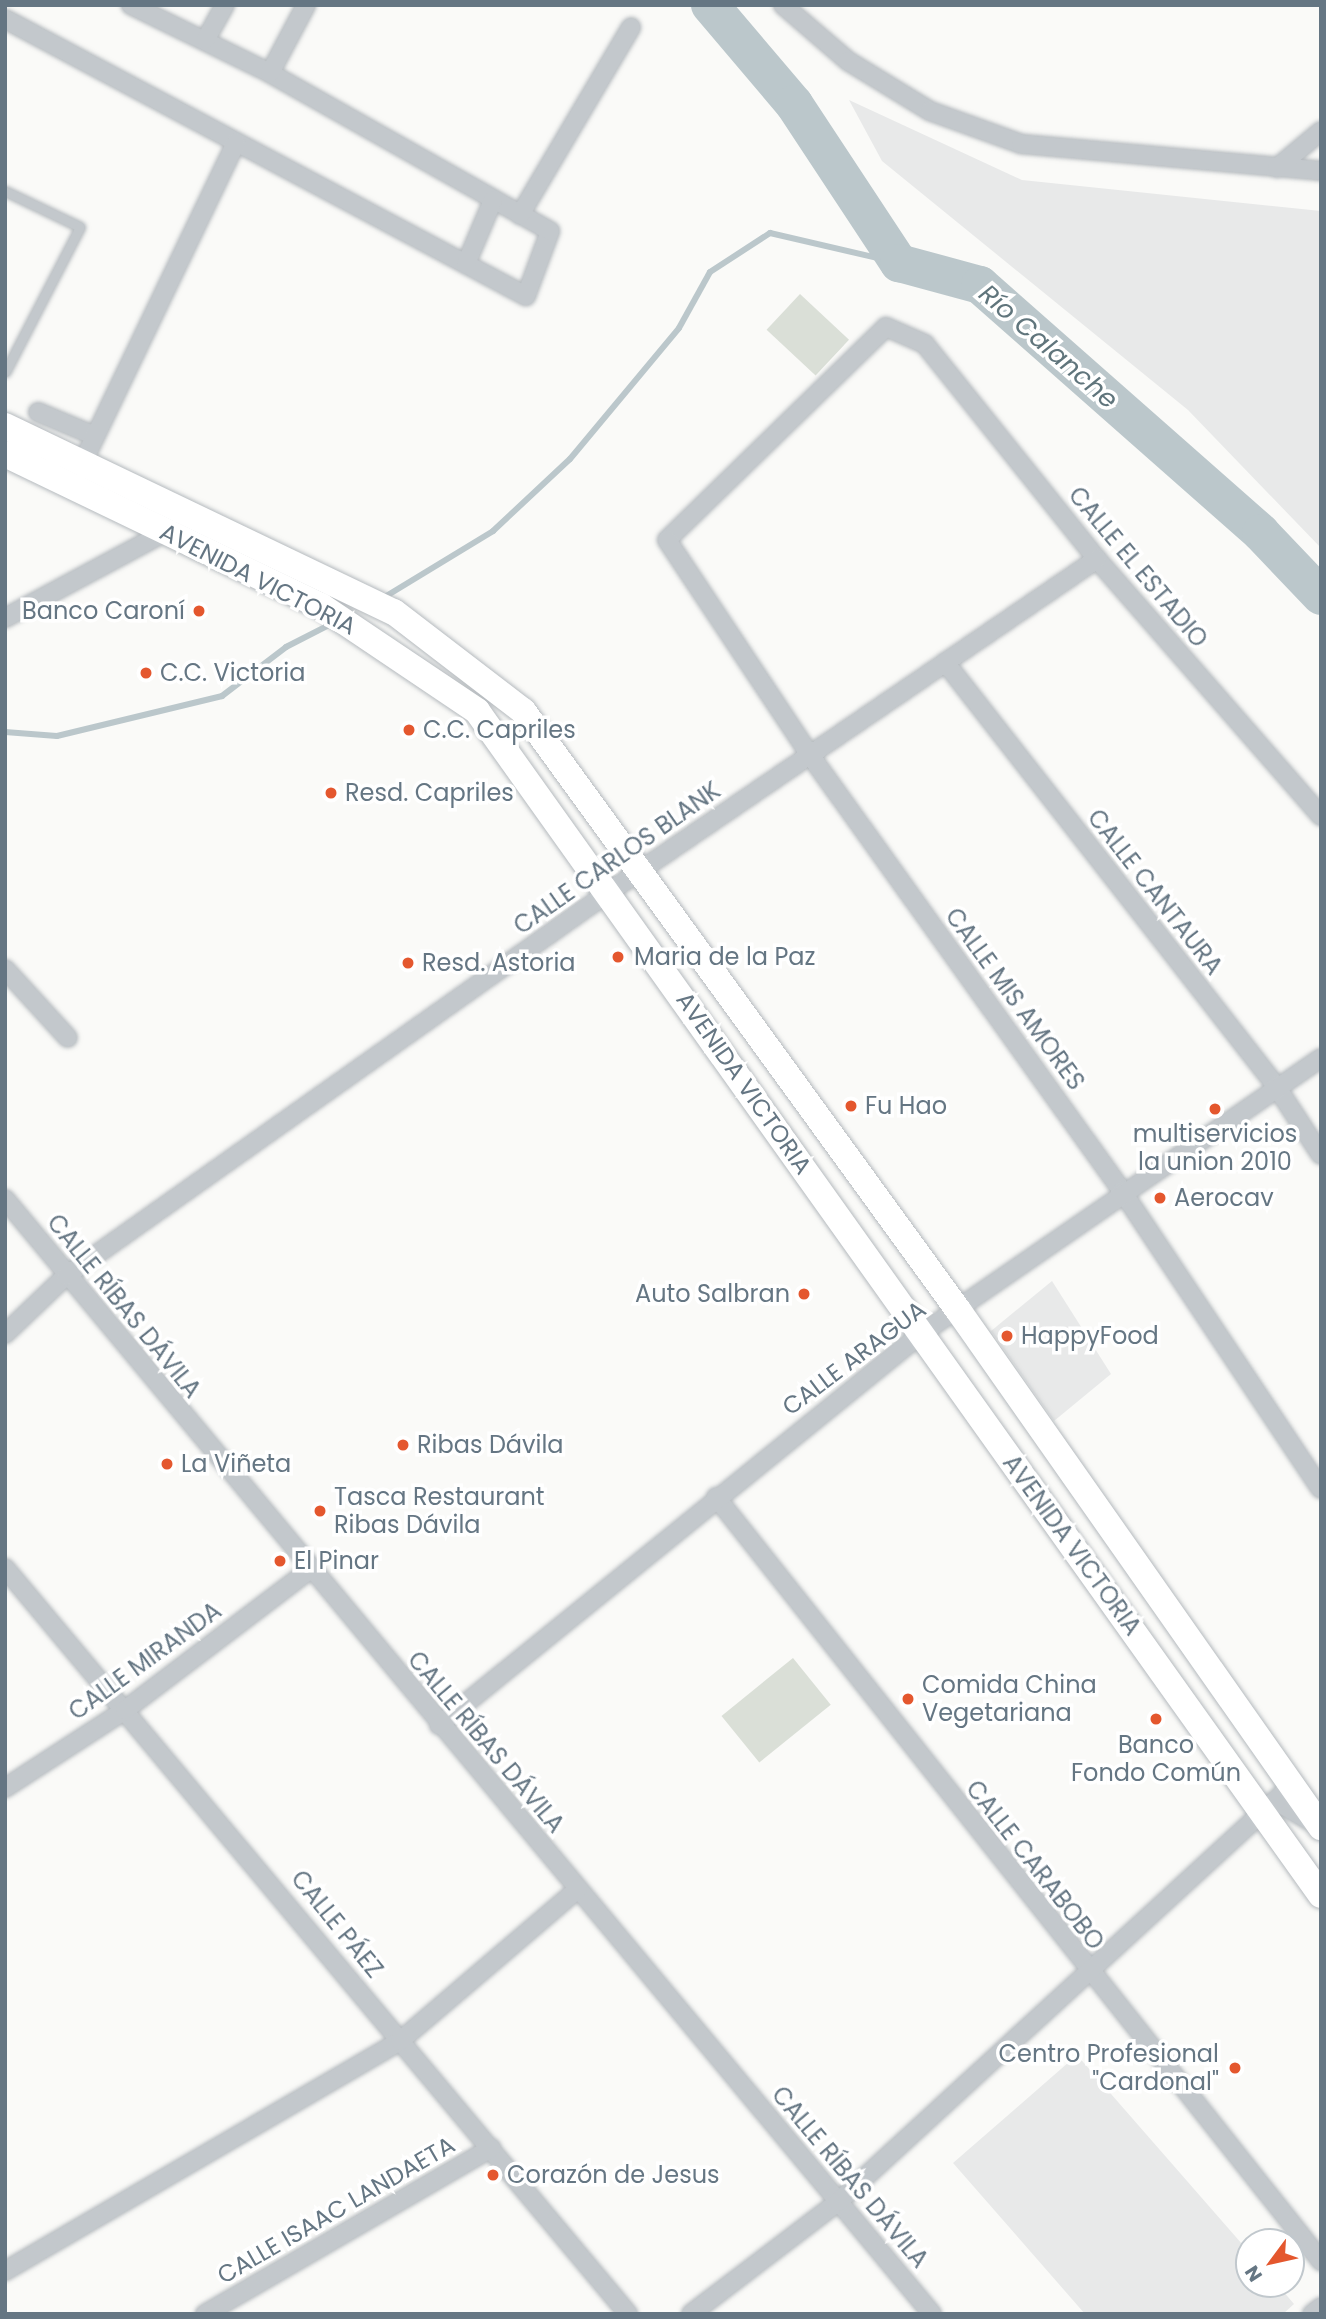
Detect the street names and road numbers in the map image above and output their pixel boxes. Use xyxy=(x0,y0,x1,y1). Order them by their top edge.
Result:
street label: CALLE EL ESTADIO xyxy=(1063,481,1213,653)
street label: AVENIDA VICTORIA xyxy=(155,517,361,641)
street label: CALLE CARLOS BLANK xyxy=(508,776,726,940)
street label: CALLE CANTAURA xyxy=(1082,804,1228,980)
street label: CALLE MIS AMORES xyxy=(939,902,1091,1096)
street label: AVENIDA VICTORIA xyxy=(670,986,818,1180)
street label: CALLE RÍBAS DÁVILA xyxy=(41,1208,207,1404)
street label: CALLE ARAGUA xyxy=(777,1295,931,1421)
street label: AVENIDA VICTORIA xyxy=(997,1449,1147,1641)
street label: CALLE MIRANDA xyxy=(63,1596,227,1726)
street label: CALLE RÍBAS DÁVILA xyxy=(402,1645,570,1839)
street label: CALLE CARABOBO xyxy=(960,1775,1110,1955)
street label: CALLE PÁEZ xyxy=(285,1865,389,1983)
street label: CALLE RÍBAS DÁVILA xyxy=(766,2080,934,2274)
street label: CALLE ISAAC LANDAETA xyxy=(212,2130,460,2290)

